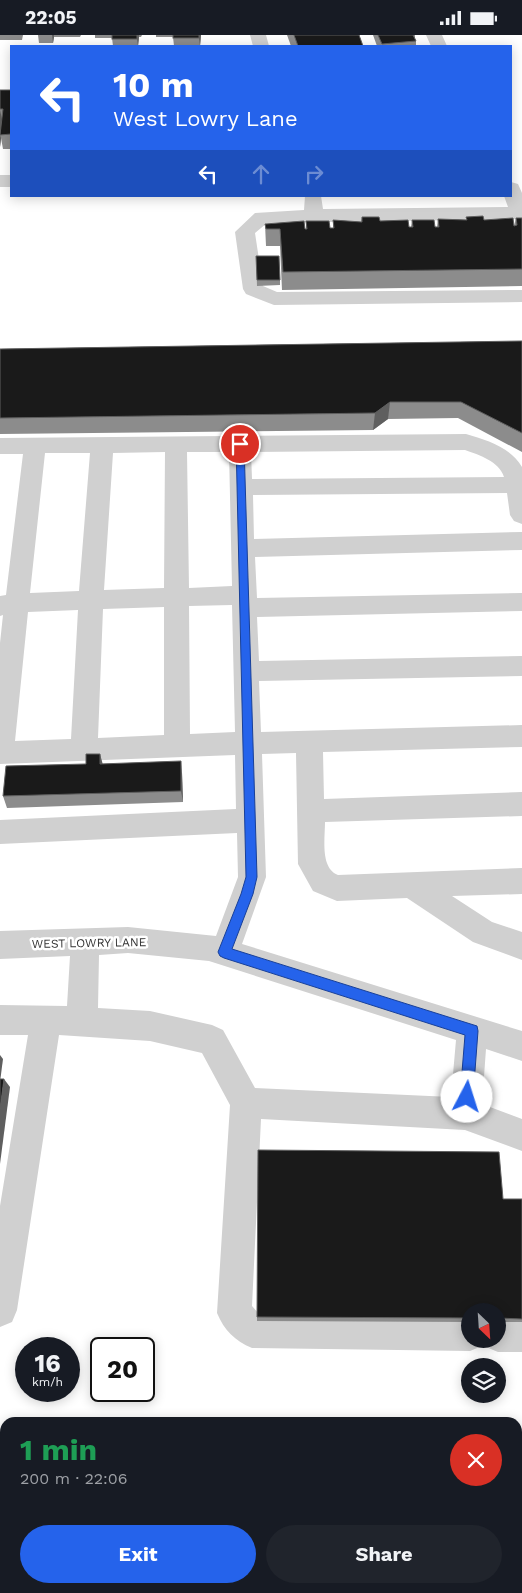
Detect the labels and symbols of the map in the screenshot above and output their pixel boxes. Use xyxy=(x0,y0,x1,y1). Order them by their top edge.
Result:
pin xyxy=(219,423,261,465)
street label: WEST LOWRY LANE xyxy=(32,935,147,951)
position arrow xyxy=(440,1070,492,1122)
north arrow xyxy=(461,1303,506,1347)
speed limit sign: 20 xyxy=(90,1337,155,1402)

